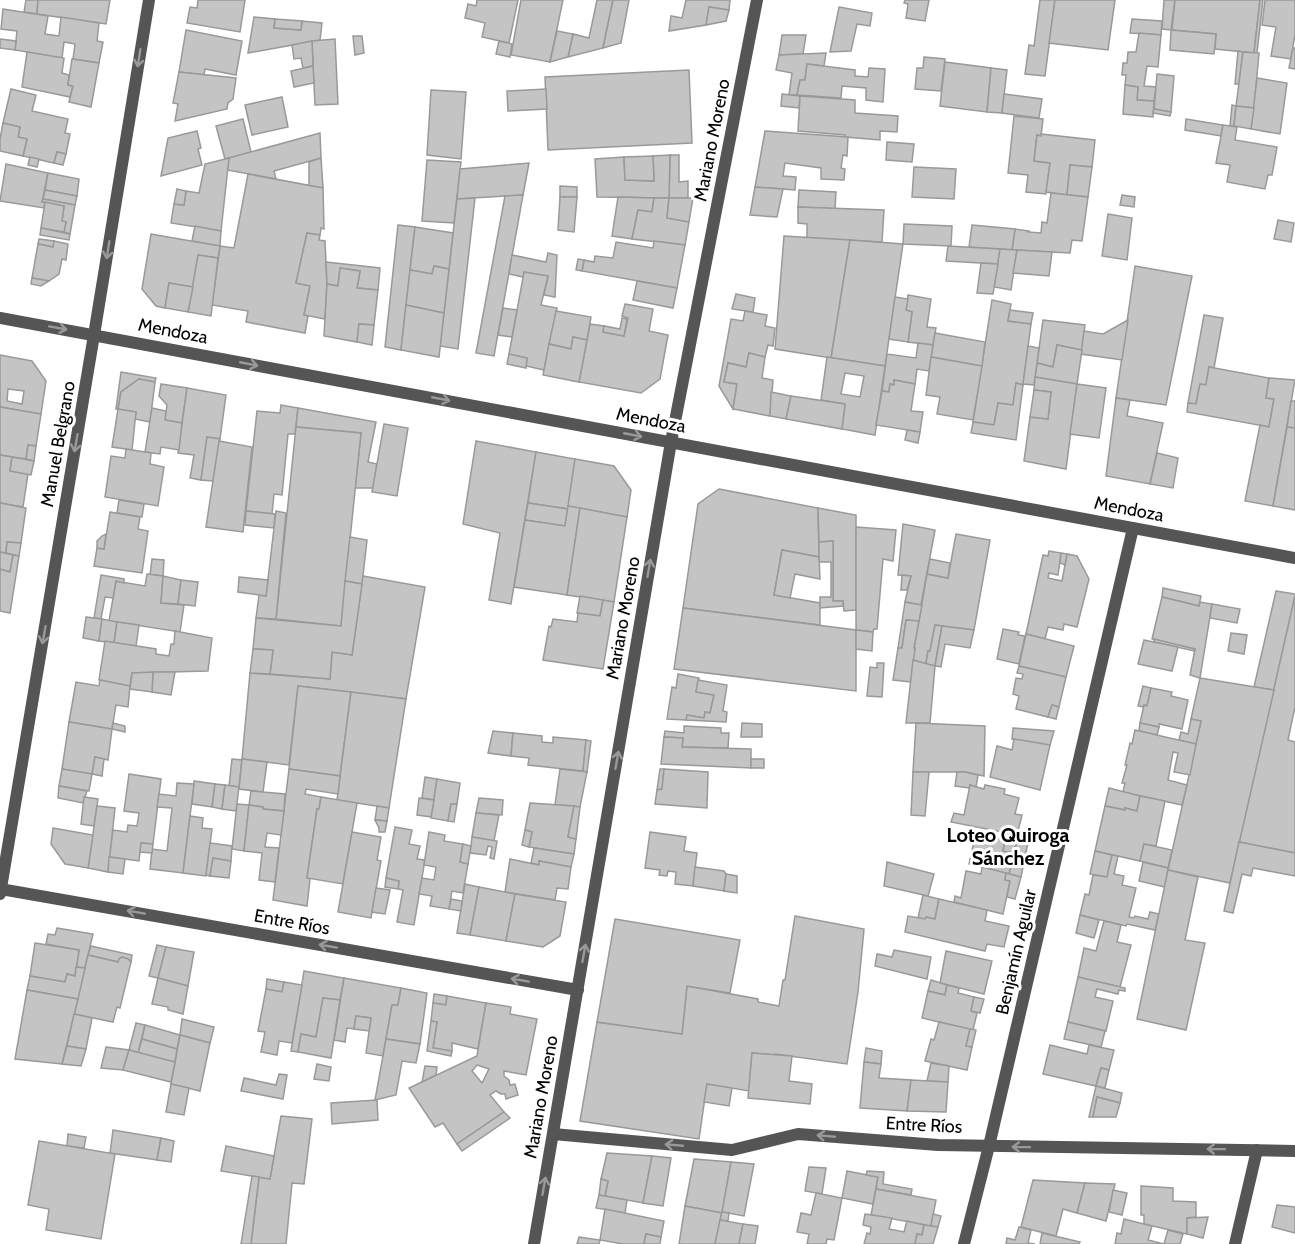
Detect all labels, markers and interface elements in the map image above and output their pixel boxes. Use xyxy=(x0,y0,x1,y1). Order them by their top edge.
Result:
one-way arrow xyxy=(134,47,145,67)
street label: Mariano Moreno xyxy=(689,77,735,203)
one-way arrow xyxy=(102,240,113,260)
street label: Mendoza xyxy=(136,313,210,349)
one-way arrow xyxy=(47,323,67,334)
one-way arrow xyxy=(239,359,259,370)
street label: Manuel Belgrano xyxy=(36,379,80,509)
one-way arrow xyxy=(431,394,450,405)
street label: Mendoza xyxy=(614,402,688,438)
one-way arrow xyxy=(622,430,642,441)
one-way arrow xyxy=(70,432,81,452)
street label: Mendoza xyxy=(1092,491,1166,527)
street label: Mariano Moreno xyxy=(601,555,645,681)
one-way arrow xyxy=(644,559,655,579)
one-way arrow xyxy=(38,624,49,644)
one-way arrow xyxy=(611,751,622,771)
district label: Loteo Quiroga Sánchez xyxy=(947,823,1070,870)
street label: Benjamín Aguilar xyxy=(991,887,1041,1017)
street label: Entre Ríos xyxy=(252,905,332,939)
one-way arrow xyxy=(126,907,146,918)
one-way arrow xyxy=(319,940,338,951)
one-way arrow xyxy=(579,943,590,963)
one-way arrow xyxy=(511,974,530,985)
street label: Mariano Moreno xyxy=(519,1034,563,1160)
street label: Entre Ríos xyxy=(885,1112,963,1138)
one-way arrow xyxy=(816,1130,836,1141)
one-way arrow xyxy=(665,1139,684,1150)
one-way arrow xyxy=(1011,1141,1031,1152)
one-way arrow xyxy=(1206,1144,1226,1155)
one-way arrow xyxy=(539,1177,550,1197)

